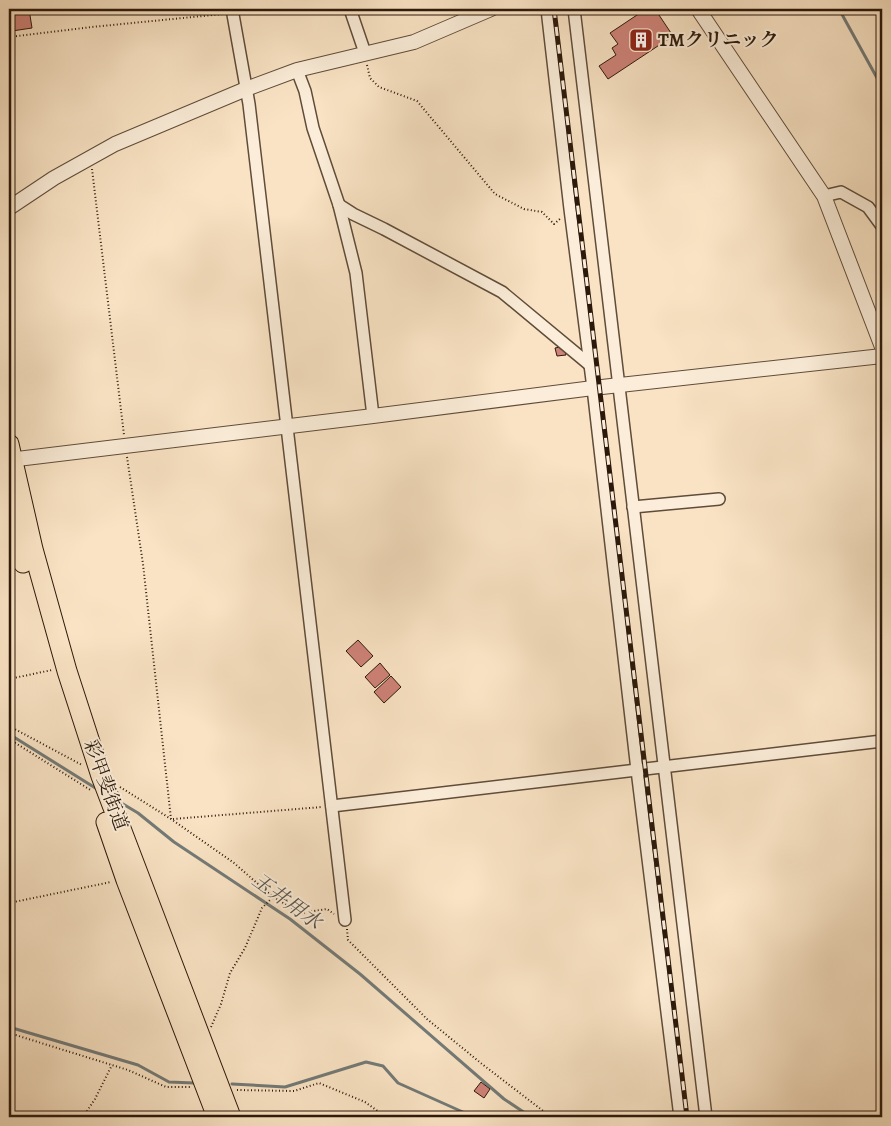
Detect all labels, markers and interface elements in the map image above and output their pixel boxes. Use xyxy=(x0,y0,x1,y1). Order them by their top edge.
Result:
building icon: TMクリニック xyxy=(628,27,654,53)
place label: TMクリニック xyxy=(658,27,779,53)
street label: 彩甲斐街道 xyxy=(78,736,134,834)
water label: 玉井用水 xyxy=(247,867,329,937)

